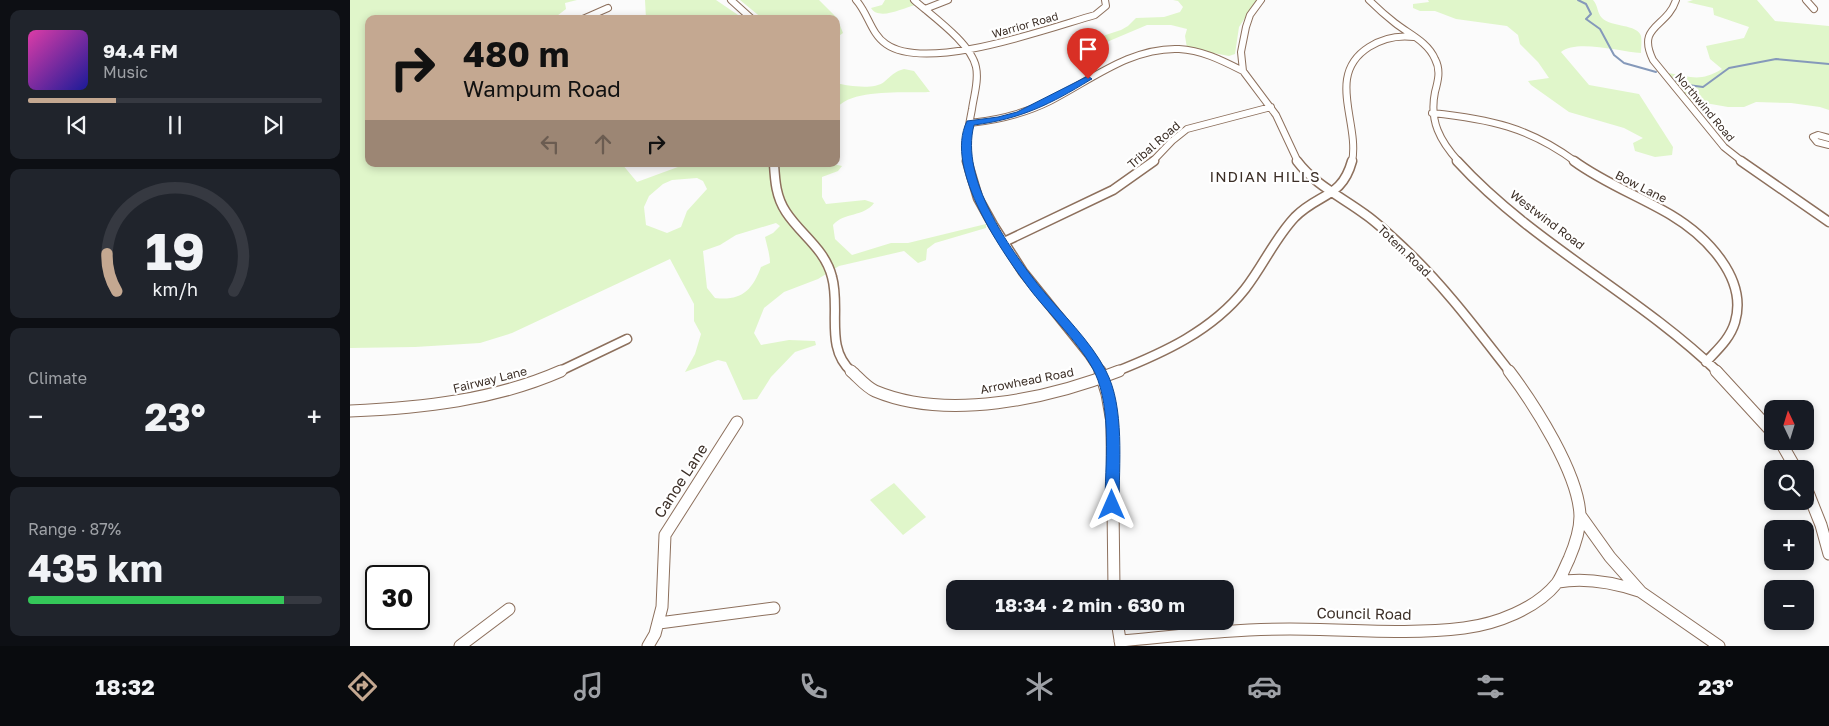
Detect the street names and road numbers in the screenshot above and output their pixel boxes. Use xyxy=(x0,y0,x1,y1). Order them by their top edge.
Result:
street label: Warrior Road xyxy=(990,9,1060,40)
street label: Northwind Road xyxy=(1673,70,1738,144)
street label: Tribal Road xyxy=(1124,118,1183,171)
street label: Bow Lane xyxy=(1613,167,1670,206)
street label: Westwind Road xyxy=(1507,187,1588,252)
street label: Totem Road xyxy=(1375,222,1434,280)
street label: Fairway Lane xyxy=(451,363,528,396)
street label: Arrowhead Road xyxy=(979,364,1075,397)
street label: Canoe Lane xyxy=(650,440,711,521)
street label: Council Road xyxy=(1316,603,1412,623)

